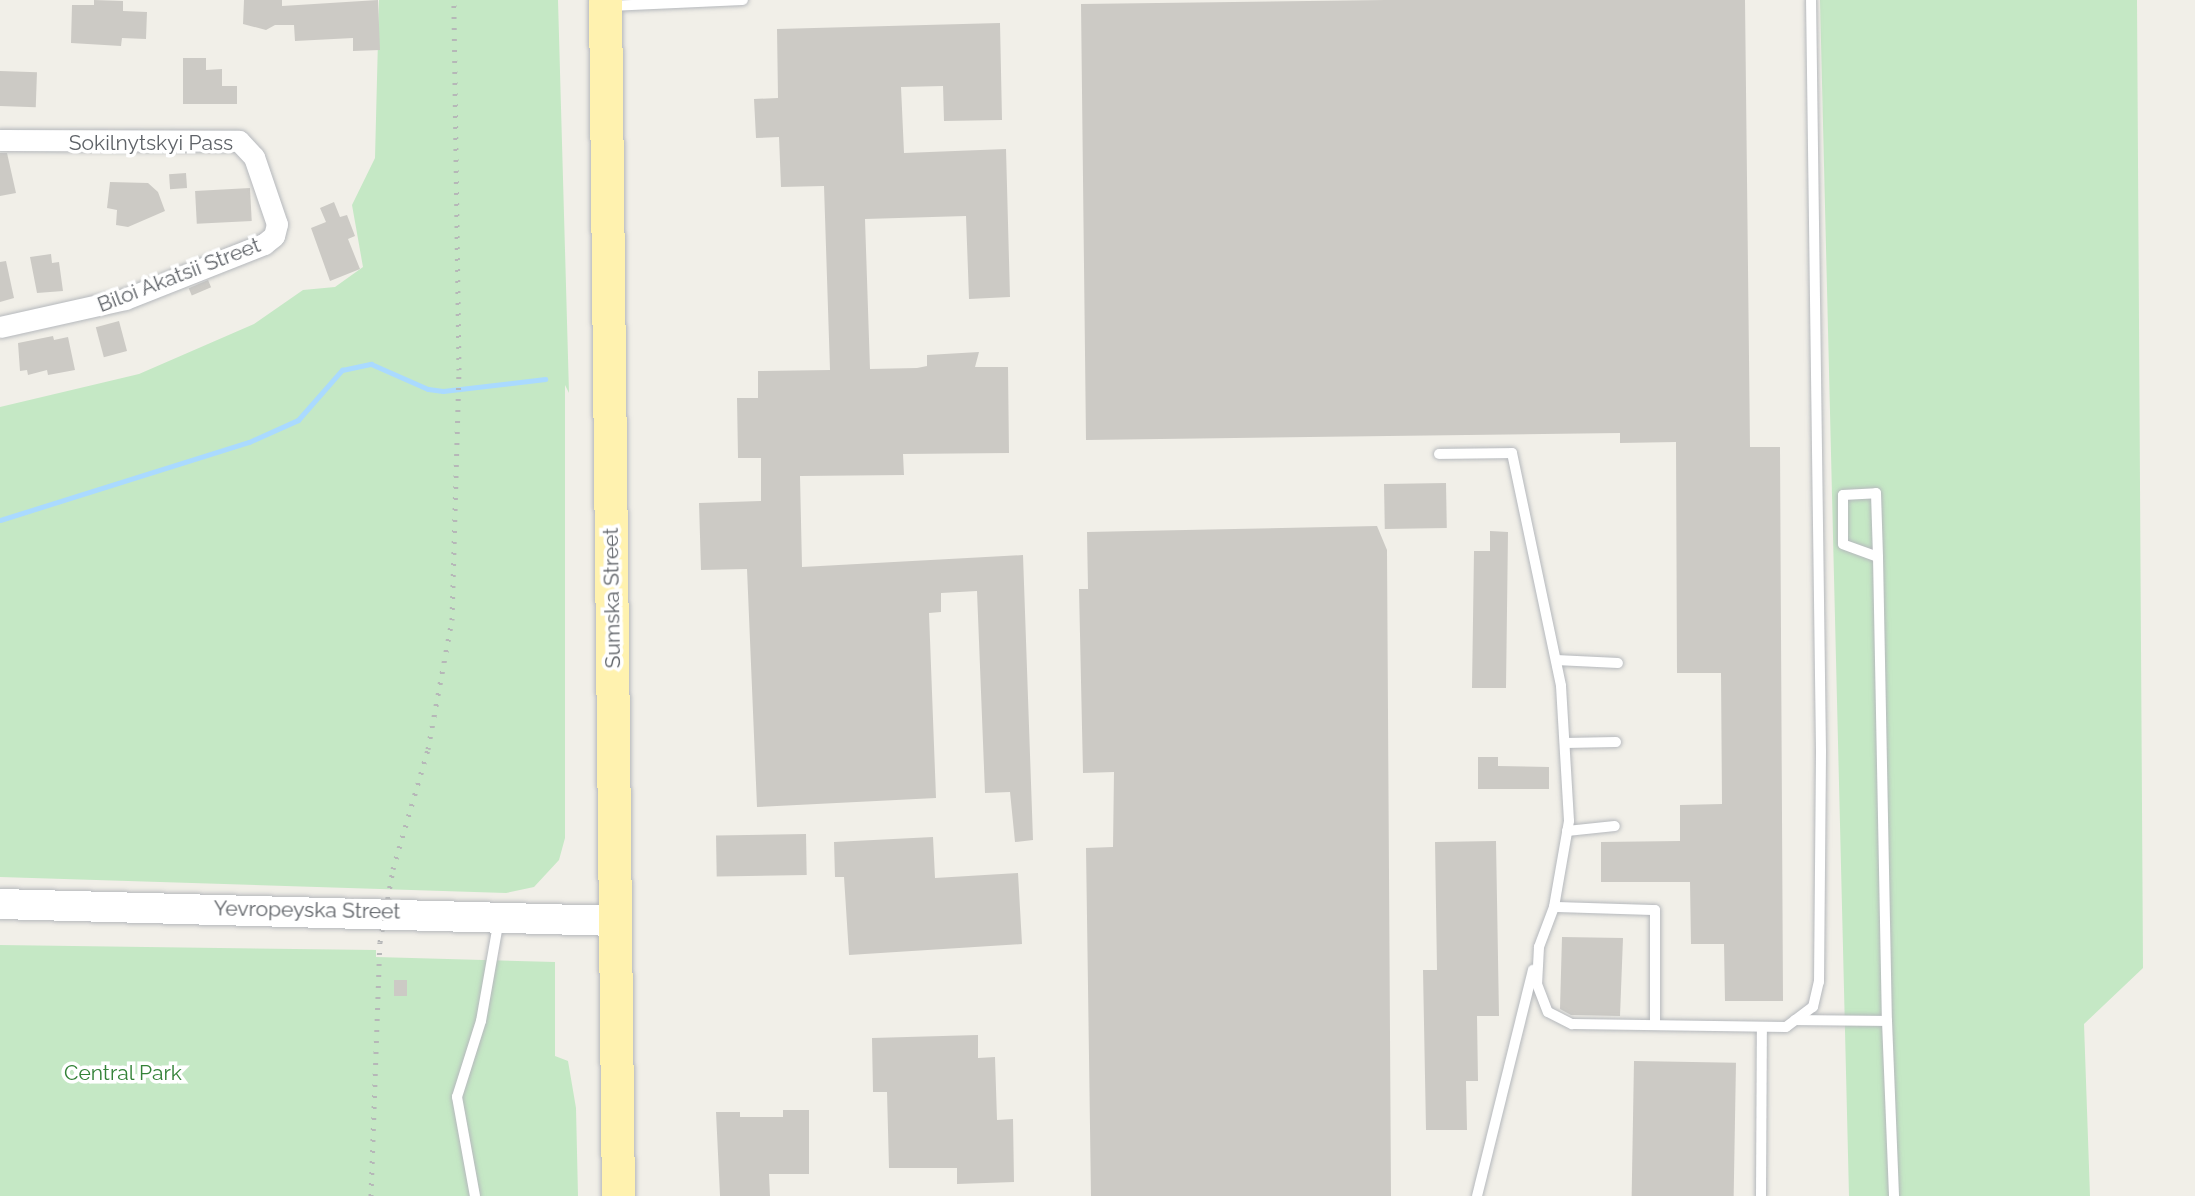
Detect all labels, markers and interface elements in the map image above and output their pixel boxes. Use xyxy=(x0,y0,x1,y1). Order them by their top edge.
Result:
street label: Sokilnytskyi Pass xyxy=(69,130,233,156)
street label: Biloi Akatsii Street xyxy=(94,232,264,318)
street label: Sumska Street xyxy=(598,527,626,669)
street label: Yevropeyska Street xyxy=(213,896,401,924)
park label: Central Park xyxy=(64,1060,182,1086)

